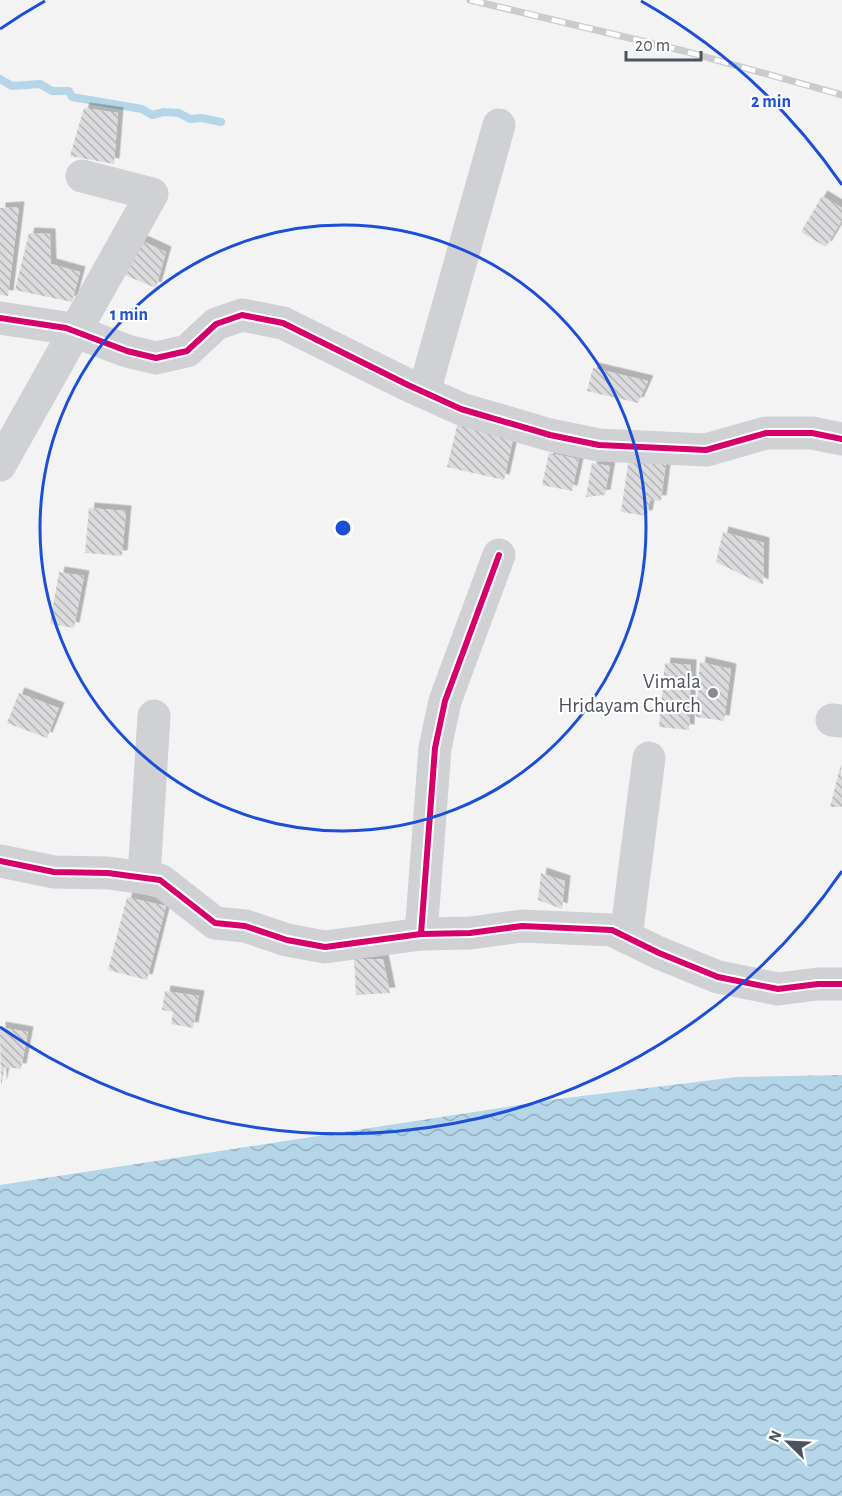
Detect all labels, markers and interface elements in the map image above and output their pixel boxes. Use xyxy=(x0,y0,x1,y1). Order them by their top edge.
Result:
scale bar xyxy=(626,24,701,62)
text: 20 m xyxy=(635,37,670,55)
text: 2 min xyxy=(751,93,791,111)
text: 1 min xyxy=(110,306,148,324)
centre of rings xyxy=(333,518,353,538)
place label: Vimala Hridayam Church xyxy=(558,671,701,716)
marker: Vimala Hridayam Church xyxy=(706,686,720,700)
north arrow xyxy=(758,1412,818,1472)
text: N xyxy=(766,1428,785,1445)

